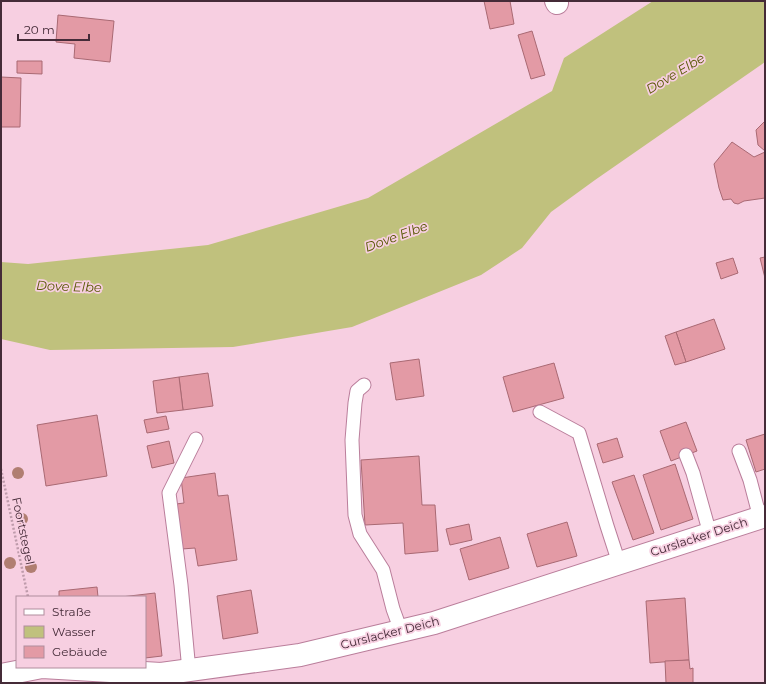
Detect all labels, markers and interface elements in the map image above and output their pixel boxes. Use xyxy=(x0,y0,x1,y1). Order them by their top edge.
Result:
scale bar xyxy=(18,16,89,42)
text: 20 m xyxy=(24,22,55,37)
water label: Dove Elbe xyxy=(643,49,707,97)
water label: Dove Elbe xyxy=(362,217,430,255)
water label: Dove Elbe xyxy=(36,277,102,295)
street label: Foortstegel xyxy=(9,496,38,566)
street label: Curslacker Deich xyxy=(648,514,749,559)
legend xyxy=(16,596,146,668)
text: Straße xyxy=(52,604,91,619)
street label: Curslacker Deich xyxy=(339,613,441,652)
text: Wasser xyxy=(52,624,96,639)
text: Gebäude xyxy=(52,644,107,659)

